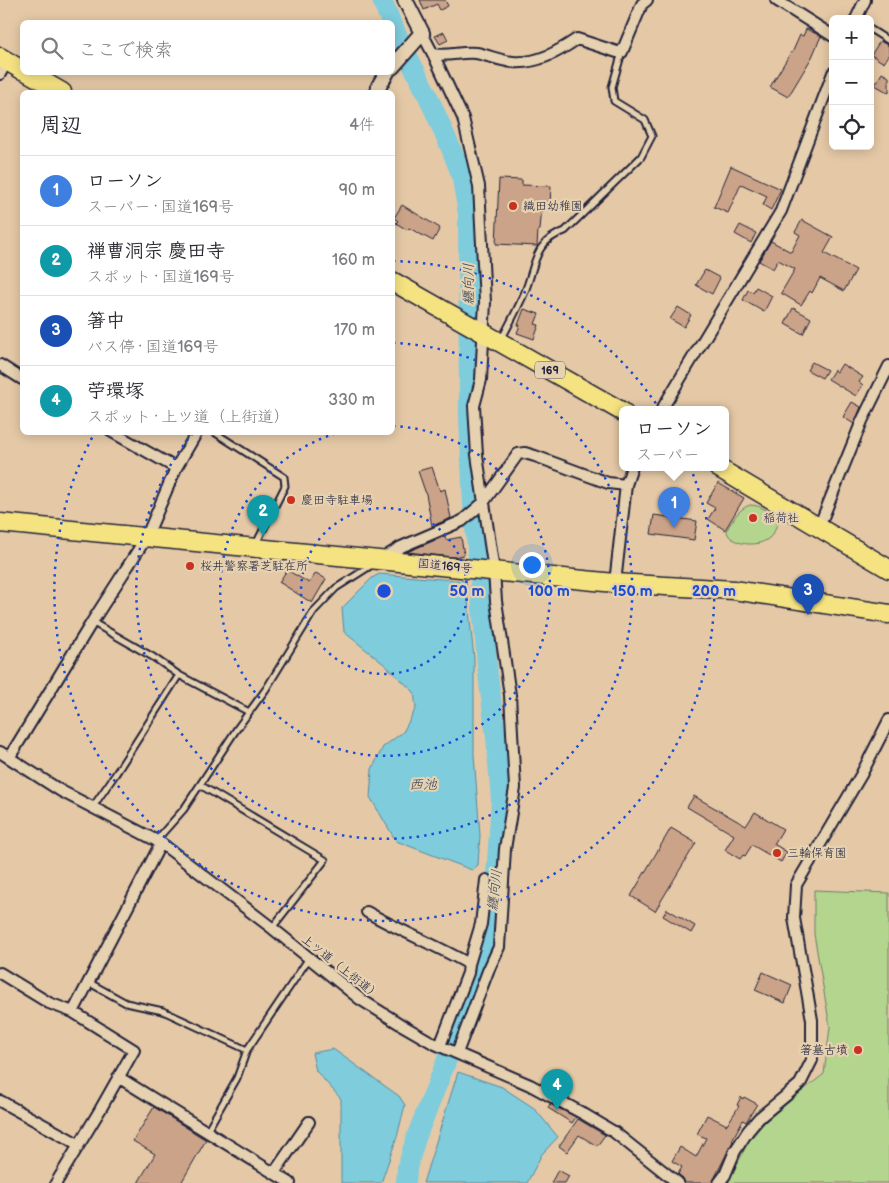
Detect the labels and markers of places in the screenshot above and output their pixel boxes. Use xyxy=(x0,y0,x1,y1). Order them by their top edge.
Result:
place label: 織田幼稚園 xyxy=(523,199,583,214)
marker: 織田幼稚園 xyxy=(507,200,519,212)
pin: 1 xyxy=(658,487,690,528)
place label: 慶田寺駐車場 xyxy=(301,493,373,508)
marker: 慶田寺駐車場 xyxy=(285,494,297,506)
pin: 2 xyxy=(247,495,279,536)
place label: 稲荷社 xyxy=(763,511,799,526)
marker: 稲荷社 xyxy=(747,512,759,524)
place label: 桜井警察署芝駐在所 xyxy=(200,559,308,574)
marker: 桜井警察署芝駐在所 xyxy=(184,560,196,572)
pin: 3 xyxy=(792,574,824,615)
centre of rings xyxy=(375,582,393,600)
place label: 三輪保育園 xyxy=(787,846,847,861)
marker: 三輪保育園 xyxy=(771,847,783,859)
place label: 箸墓古墳 xyxy=(800,1043,848,1058)
marker: 箸墓古墳 xyxy=(852,1044,864,1056)
pin: 4 xyxy=(541,1069,573,1110)

